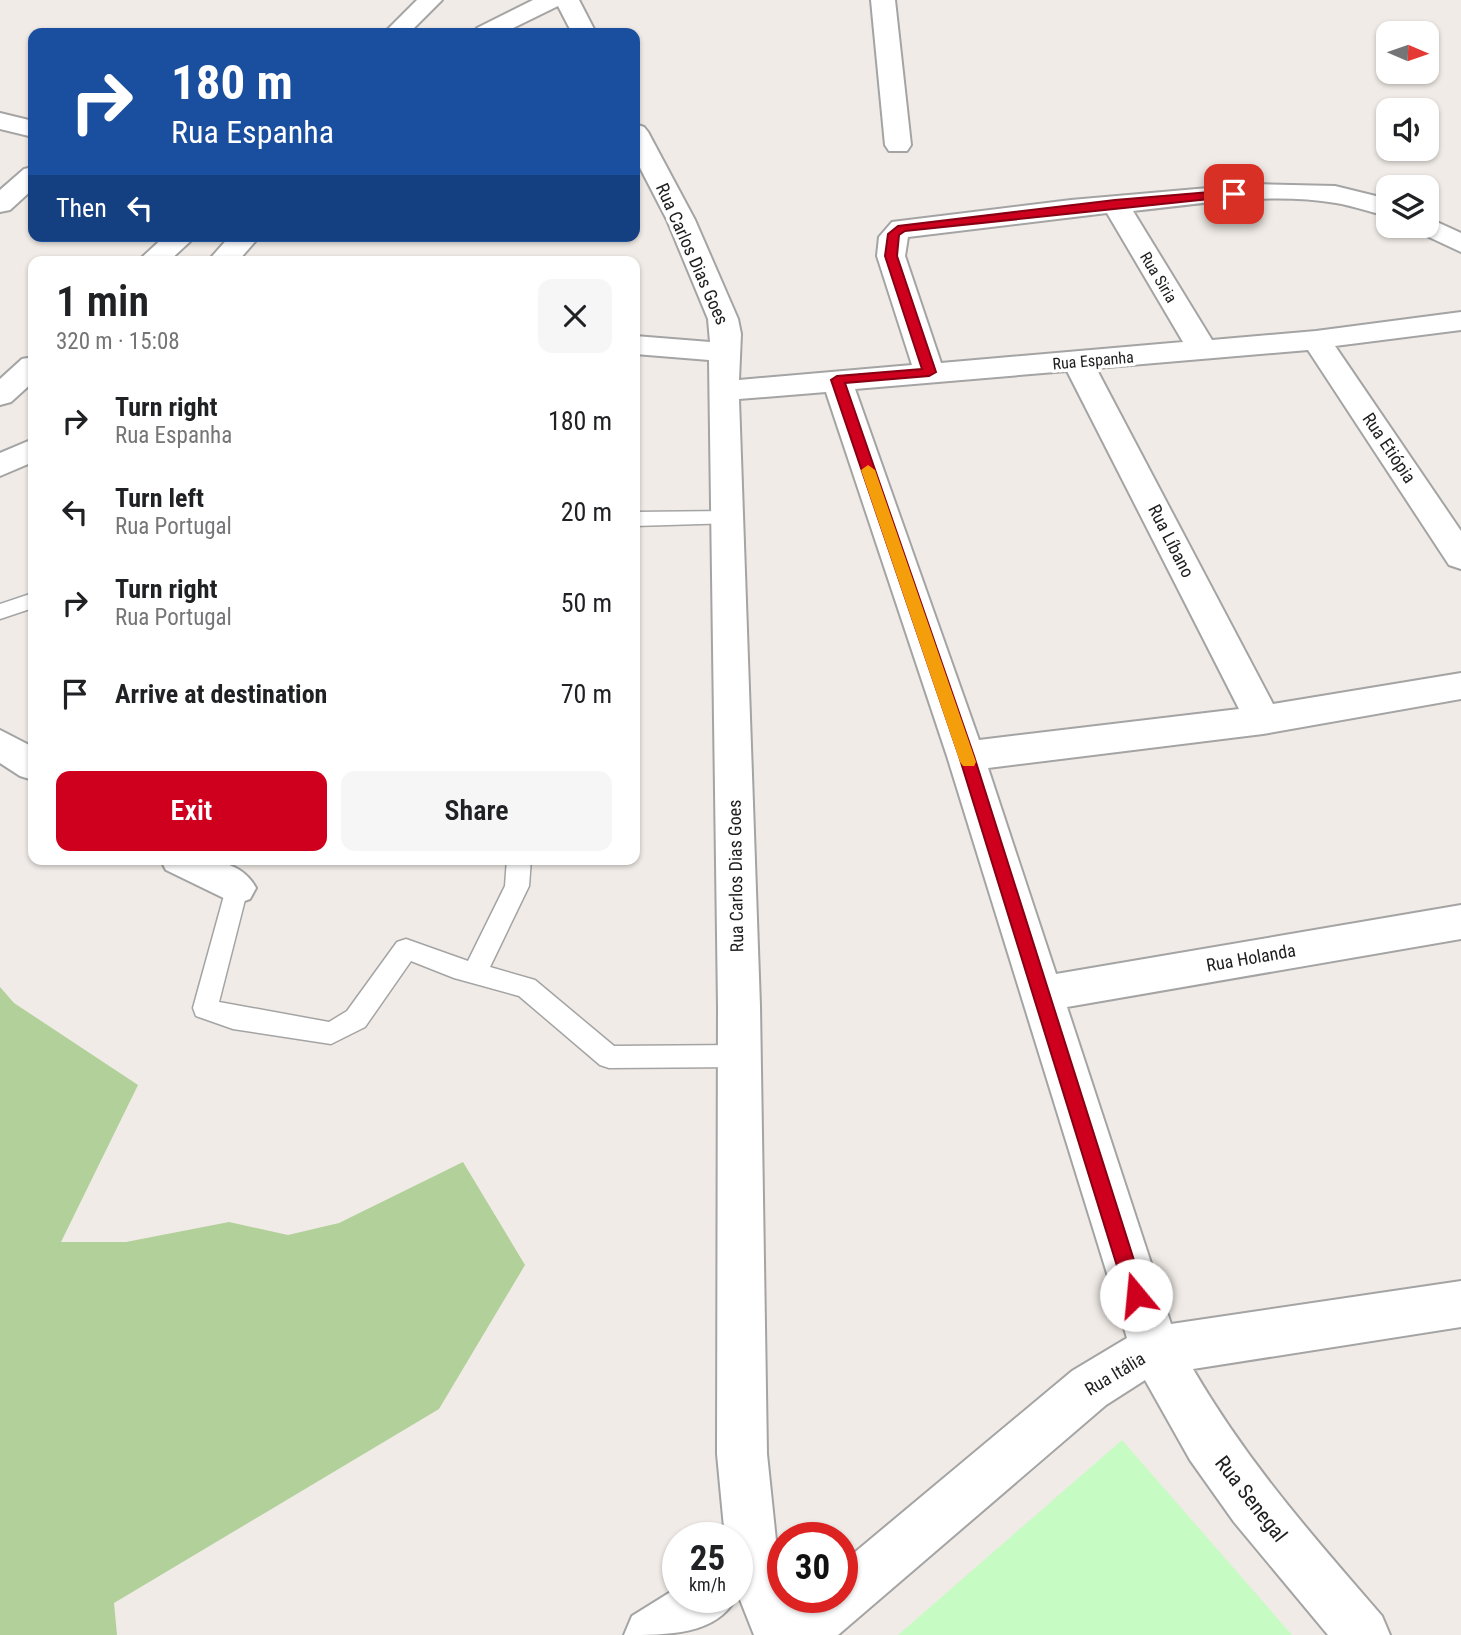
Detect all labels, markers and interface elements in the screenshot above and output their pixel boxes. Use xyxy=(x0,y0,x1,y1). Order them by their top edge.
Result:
north arrow xyxy=(1376,21,1438,84)
map controls xyxy=(1376,21,1439,238)
text: 180 m xyxy=(171,54,293,111)
icon: right xyxy=(56,56,147,147)
button: sound xyxy=(1376,98,1439,161)
text: Rua Espanha xyxy=(171,113,334,151)
pin xyxy=(1204,164,1264,224)
icon: arrive xyxy=(1215,175,1253,213)
button: layers xyxy=(1376,175,1439,238)
street label: Rua Carlos Dias Goes xyxy=(652,180,733,328)
icon: left xyxy=(121,189,159,227)
text: Then xyxy=(56,193,107,223)
street label: Rua Siria xyxy=(1136,248,1181,306)
text: 1 min xyxy=(56,277,149,326)
button: close xyxy=(538,279,612,353)
text: 320 m · 15:08 xyxy=(56,328,180,355)
street label: Rua Espanha xyxy=(1052,347,1134,374)
text: Turn right xyxy=(115,392,217,422)
icon: right xyxy=(56,402,94,440)
text: 180 m xyxy=(548,406,612,436)
street label: Rua Etiópia xyxy=(1358,409,1421,487)
text: Rua Espanha xyxy=(115,422,232,449)
text: Turn left xyxy=(115,483,204,513)
icon: left xyxy=(56,493,94,531)
text: 20 m xyxy=(561,497,612,527)
street label: Rua Líbano xyxy=(1144,501,1199,581)
text: Rua Portugal xyxy=(115,513,232,540)
text: Turn right xyxy=(115,574,217,604)
icon: right xyxy=(56,584,94,622)
text: 50 m xyxy=(561,588,612,618)
text: Rua Portugal xyxy=(115,604,232,631)
icon: arrive xyxy=(56,675,94,713)
text: Arrive at destination xyxy=(115,679,327,709)
text: 70 m xyxy=(561,679,612,709)
button: Exit xyxy=(56,771,327,851)
button: Share xyxy=(341,771,612,851)
street label: Rua Carlos Dias Goes xyxy=(724,800,747,952)
street label: Rua Holanda xyxy=(1205,939,1297,976)
position arrow xyxy=(1099,1258,1173,1332)
street label: Rua Itália xyxy=(1081,1347,1149,1400)
street label: Rua Senegal xyxy=(1210,1451,1292,1547)
speed limit sign: 30 xyxy=(767,1522,858,1613)
text: 25 xyxy=(690,1538,725,1579)
text: km/h xyxy=(689,1574,726,1595)

